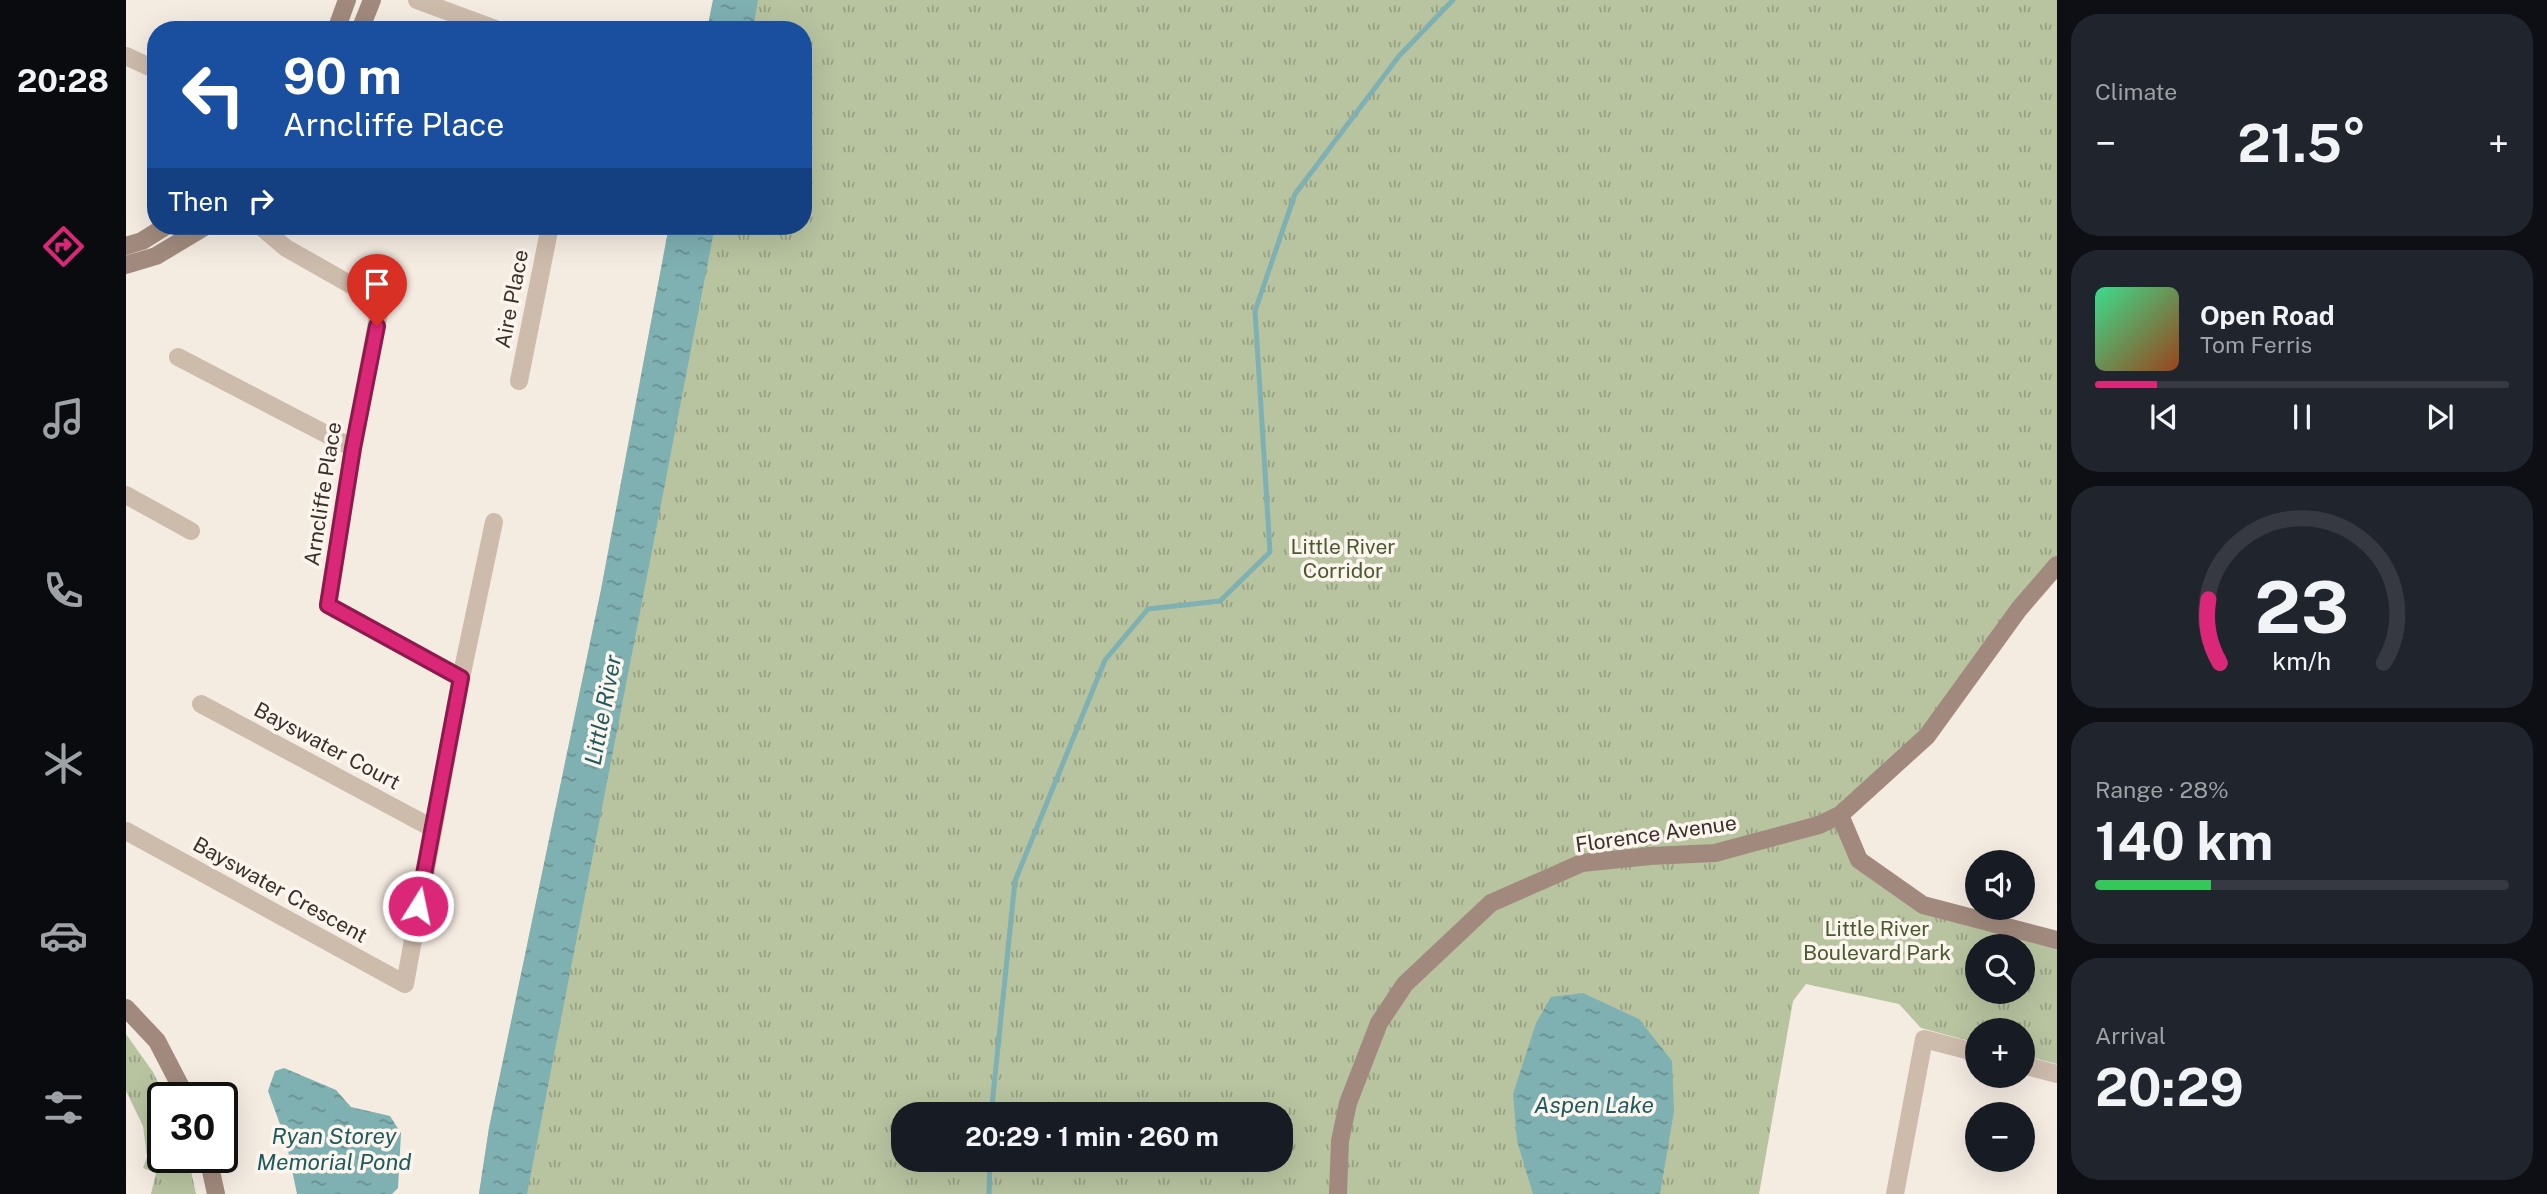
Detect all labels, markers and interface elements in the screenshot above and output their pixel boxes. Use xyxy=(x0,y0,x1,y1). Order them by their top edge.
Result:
text: 90 m xyxy=(283,47,402,105)
icon: left xyxy=(168,49,259,140)
text: 20:28 xyxy=(17,62,109,99)
text: Climate xyxy=(2095,78,2177,105)
text: Arncliffe Place xyxy=(283,106,504,143)
text: 21.5° xyxy=(2237,113,2367,174)
text: − xyxy=(2095,121,2116,166)
text: + xyxy=(2488,121,2509,166)
icon: right xyxy=(242,182,280,220)
text: Then xyxy=(168,186,228,217)
icon: directions xyxy=(39,222,88,271)
street label: Aire Place xyxy=(490,248,533,350)
pin xyxy=(347,254,407,326)
icon: arrive xyxy=(358,265,396,303)
text: Open Road xyxy=(2200,300,2335,331)
text: Tom Ferris xyxy=(2200,331,2312,358)
icon: music xyxy=(39,394,88,443)
icon: previous xyxy=(2145,398,2183,436)
icon: pause xyxy=(2283,398,2321,436)
icon: next xyxy=(2421,398,2459,436)
street label: Arncliffe Place xyxy=(299,420,346,568)
park label: Little River Corridor xyxy=(1290,534,1396,583)
text: 23 xyxy=(2255,564,2349,649)
icon: phone xyxy=(39,566,88,615)
text: km/h xyxy=(2273,646,2331,676)
water label: Little River xyxy=(579,652,626,767)
street label: Bayswater Court xyxy=(250,696,405,795)
icon: climate xyxy=(39,739,88,788)
text: Range · 28% xyxy=(2095,776,2229,803)
street label: Florence Avenue xyxy=(1574,810,1738,857)
text: 140 km xyxy=(2095,811,2273,872)
street label: Bayswater Crescent xyxy=(189,831,372,948)
map controls xyxy=(1965,850,2035,1172)
button: sound xyxy=(1965,850,2035,920)
position arrow xyxy=(381,869,455,943)
icon: car xyxy=(39,911,88,960)
park label: Little River Boulevard Park xyxy=(1803,916,1951,965)
button: search xyxy=(1965,934,2035,1004)
button: + xyxy=(1965,1018,2035,1088)
text: Arrival xyxy=(2095,1022,2166,1049)
text: 20:29 xyxy=(2095,1057,2244,1118)
speed limit sign: 30 xyxy=(147,1082,238,1173)
icon: filters xyxy=(39,1083,88,1132)
water label: Aspen Lake xyxy=(1534,1091,1654,1118)
button: − xyxy=(1965,1102,2035,1172)
text: 20:29 · 1 min · 260 m xyxy=(965,1121,1219,1152)
water label: Ryan Storey Memorial Pond xyxy=(257,1122,412,1175)

